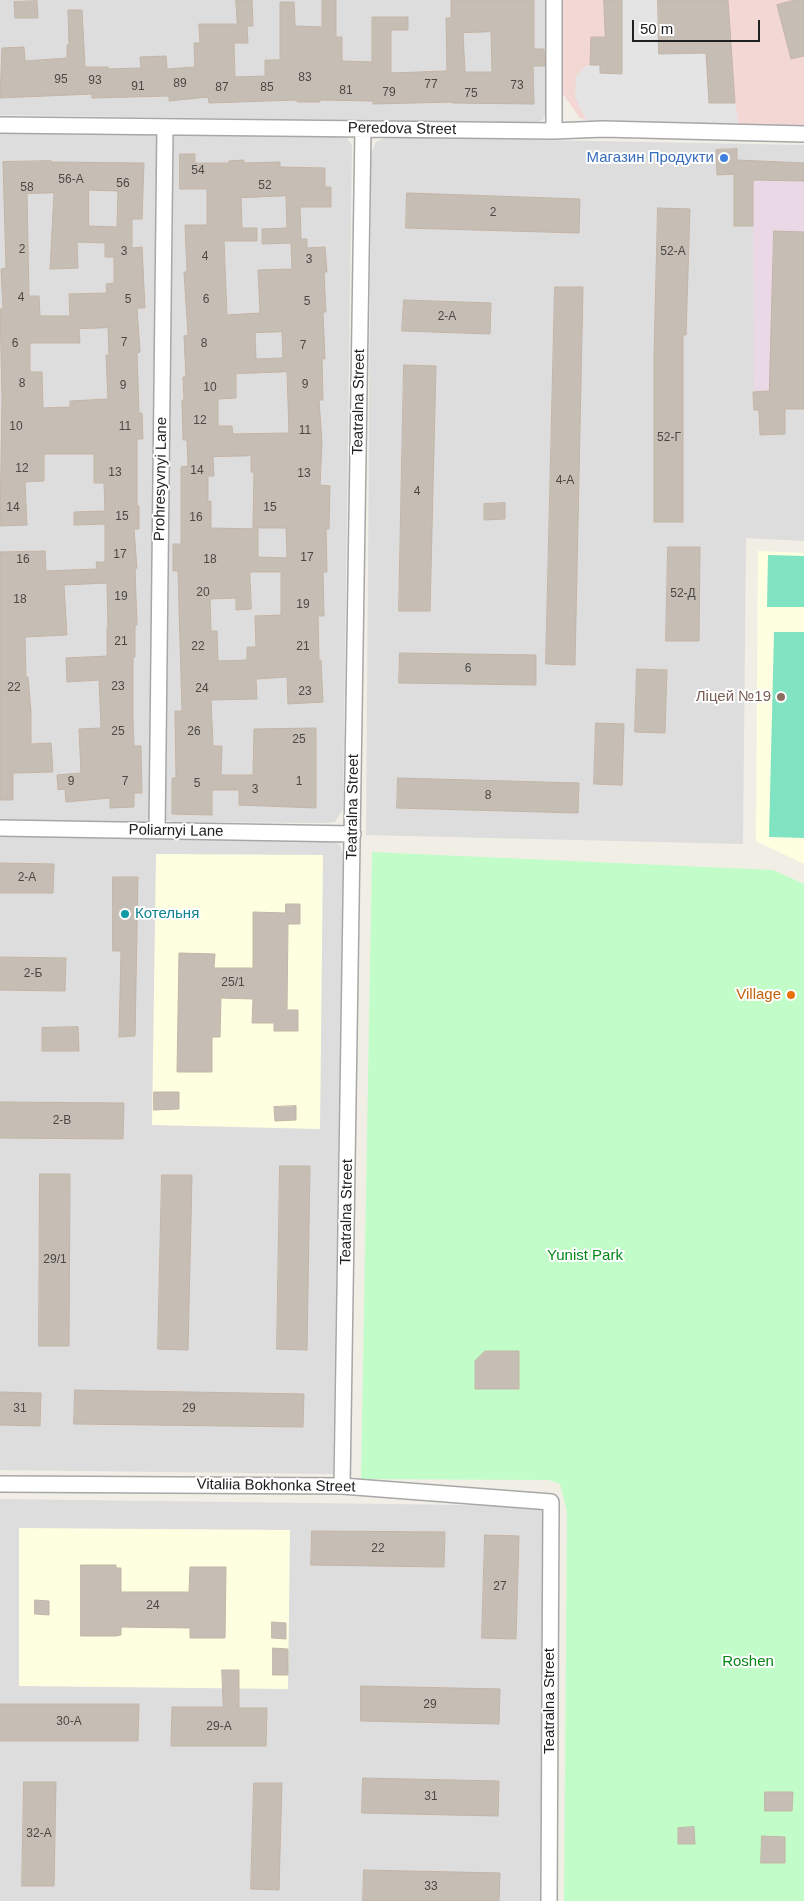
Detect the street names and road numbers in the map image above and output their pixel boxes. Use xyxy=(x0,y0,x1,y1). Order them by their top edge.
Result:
street label: Peredova Street xyxy=(348,119,456,139)
street label: Teatralna Street xyxy=(349,349,369,455)
street label: Prohresyvnyi Lane xyxy=(151,417,171,541)
street label: Teatralna Street xyxy=(343,754,363,860)
street label: Poliarnyi Lane xyxy=(128,821,224,841)
street label: Teatralna Street xyxy=(337,1159,357,1265)
street label: Vitaliia Bokhonka Street xyxy=(196,1476,356,1496)
street label: Teatralna Street xyxy=(541,1648,559,1754)

